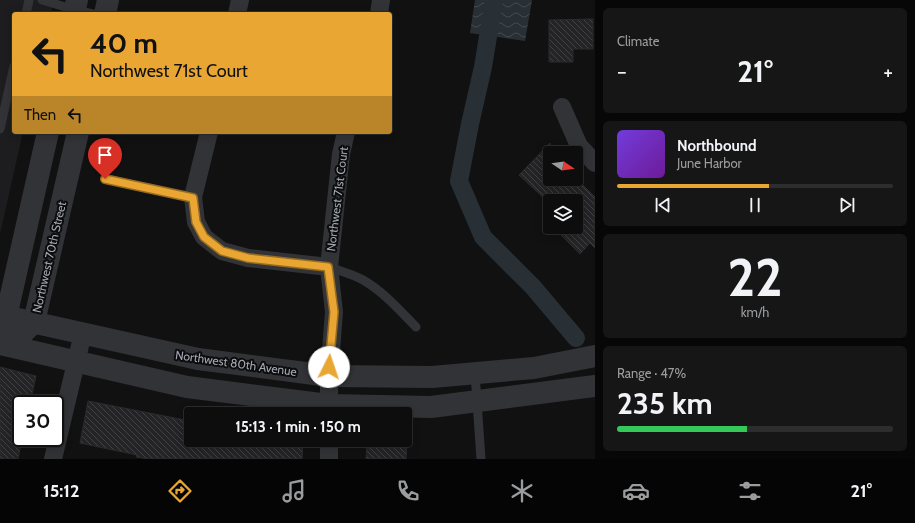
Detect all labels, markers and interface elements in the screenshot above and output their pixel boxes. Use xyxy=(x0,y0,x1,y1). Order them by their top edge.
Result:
text: 40 m xyxy=(90,26,158,60)
icon: left xyxy=(24,28,76,80)
text: Climate xyxy=(617,33,659,49)
text: 21° xyxy=(737,53,773,90)
text: − xyxy=(617,58,627,85)
text: + xyxy=(883,58,893,85)
text: Northwest 71st Court xyxy=(90,60,248,82)
icon: left xyxy=(64,104,86,126)
text: Then xyxy=(24,106,56,124)
text: Northbound xyxy=(677,137,757,155)
pin xyxy=(88,138,122,179)
icon: arrive xyxy=(94,144,116,166)
street label: Northwest 71st Court xyxy=(323,146,351,252)
north arrow xyxy=(543,146,583,186)
map controls xyxy=(543,146,583,234)
text: June Harbor xyxy=(677,155,742,171)
button: layers xyxy=(543,194,583,234)
icon: previous xyxy=(652,194,674,216)
icon: pause xyxy=(744,194,766,216)
icon: next xyxy=(836,194,858,216)
street label: Northwest 70th Street xyxy=(29,200,69,314)
text: 22 xyxy=(727,246,783,309)
text: km/h xyxy=(741,304,769,320)
position arrow xyxy=(308,346,350,388)
street label: Northwest 80th Avenue xyxy=(174,347,298,379)
text: Range · 47% xyxy=(617,365,686,381)
text: 235 km xyxy=(617,385,713,422)
speed limit sign: 30 xyxy=(12,395,64,447)
text: 15:13 · 1 min · 150 m xyxy=(235,418,361,436)
icon: directions xyxy=(166,477,194,505)
icon: music xyxy=(280,477,308,505)
icon: phone xyxy=(394,477,422,505)
icon: climate xyxy=(508,477,536,505)
icon: car xyxy=(622,477,650,505)
icon: filters xyxy=(736,477,764,505)
text: 15:12 xyxy=(43,480,80,502)
text: 21° xyxy=(851,480,872,502)

